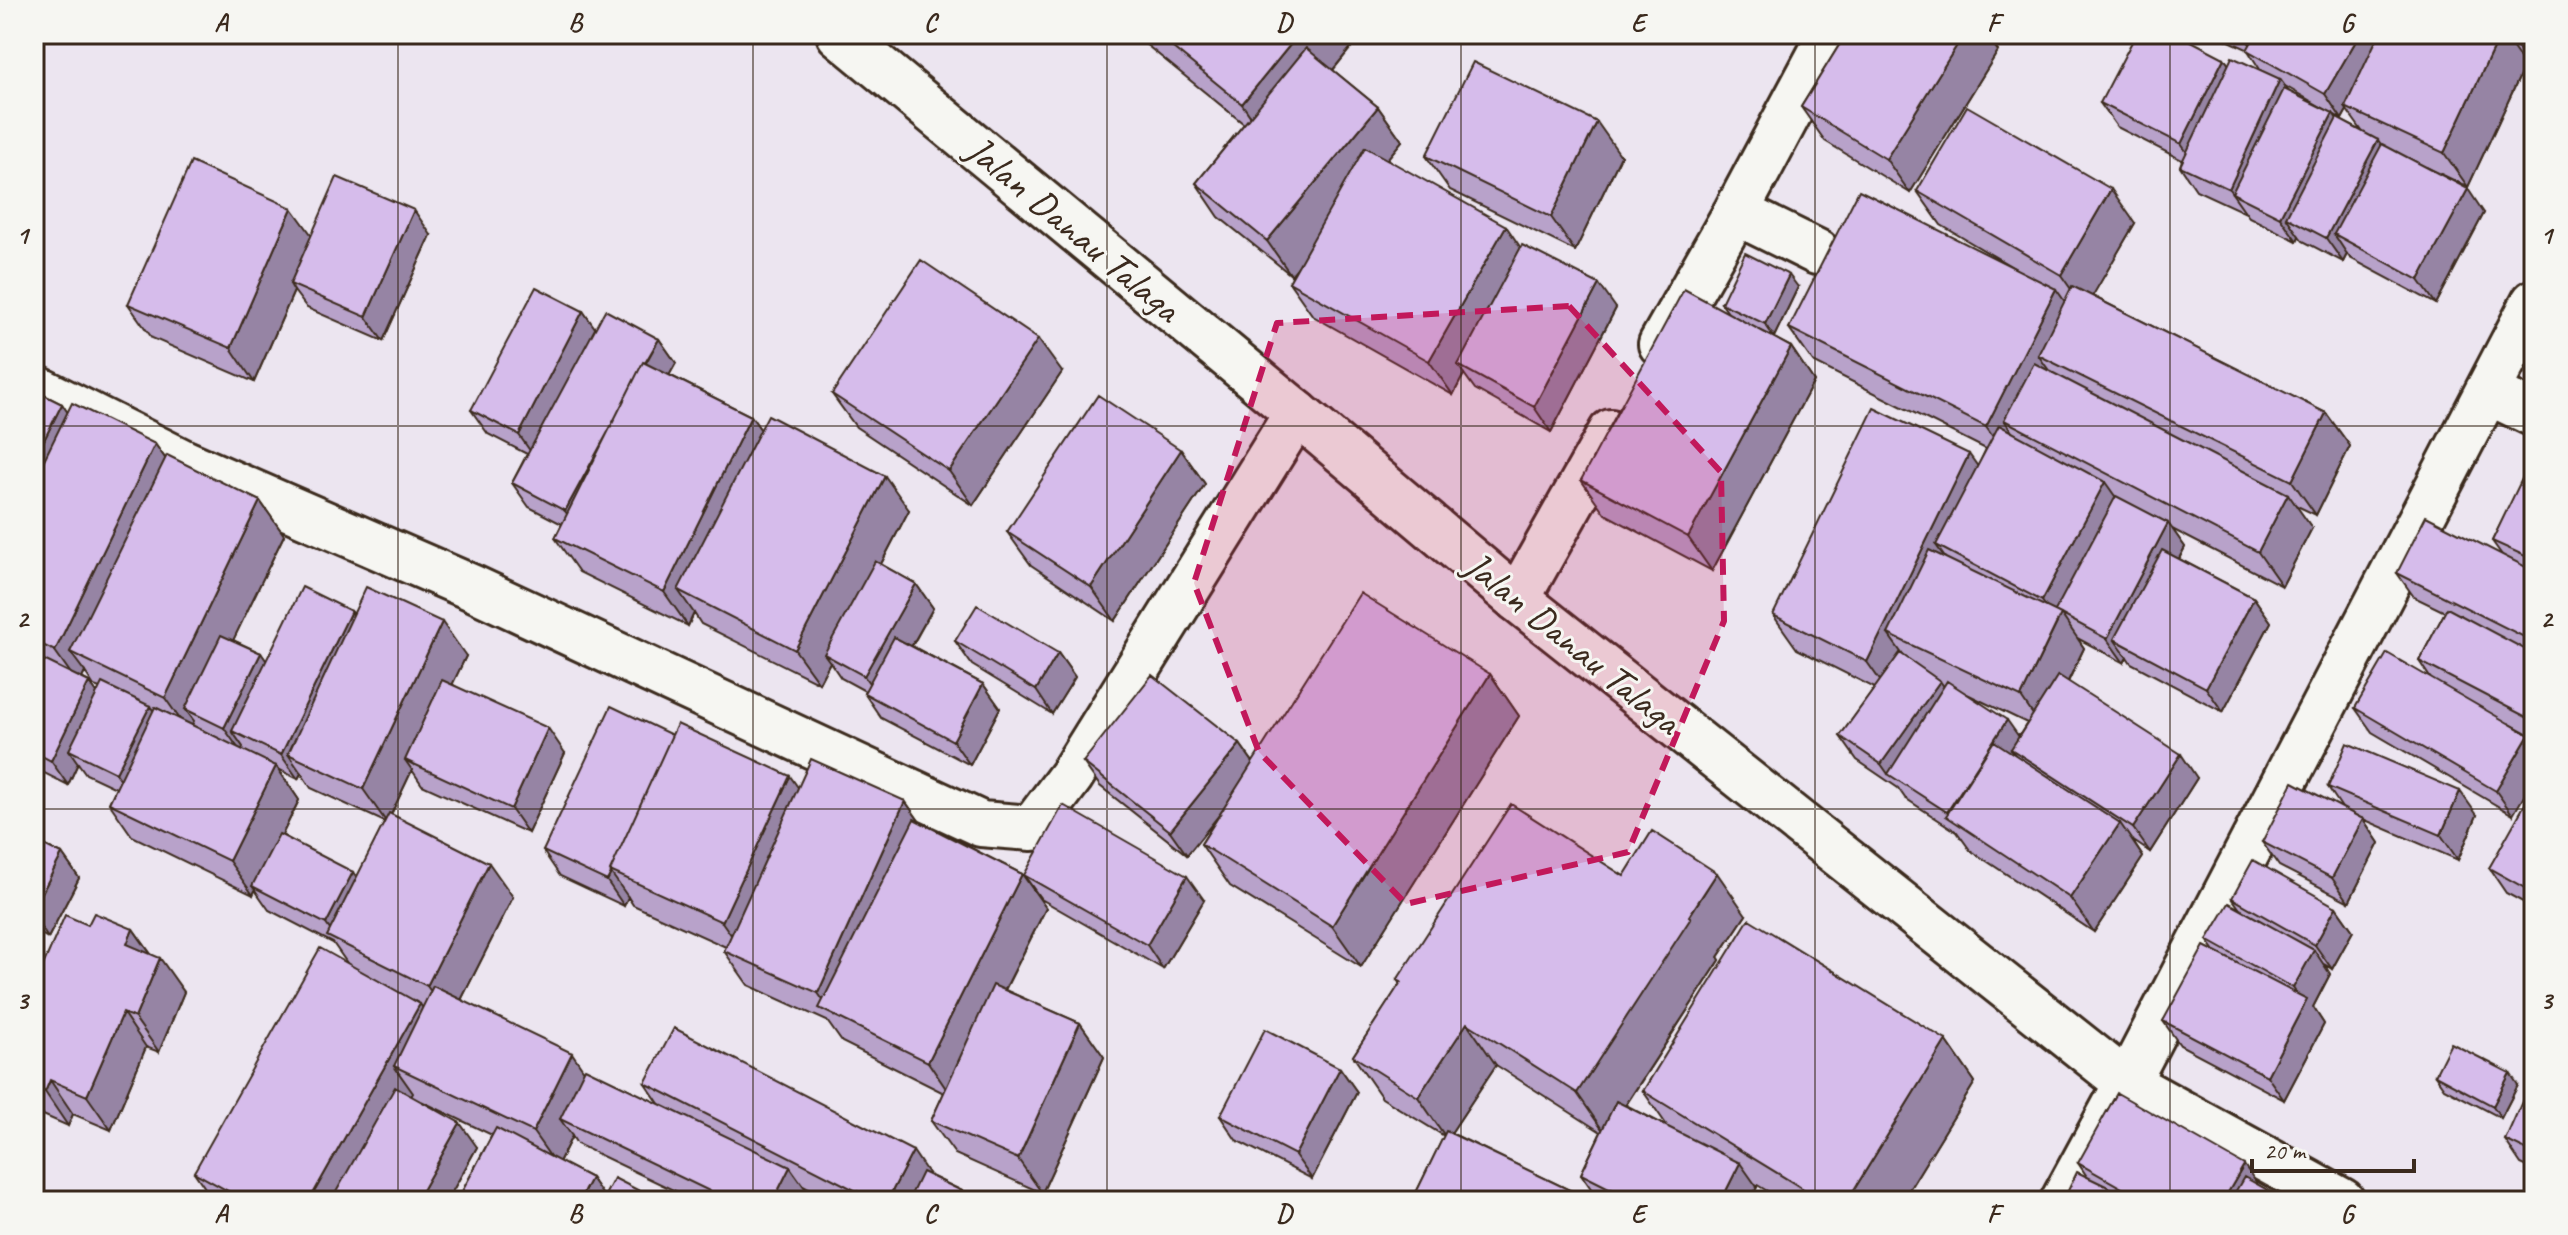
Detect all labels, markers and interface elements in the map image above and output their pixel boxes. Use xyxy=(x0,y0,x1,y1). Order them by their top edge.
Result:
text: A xyxy=(214,6,229,39)
text: B xyxy=(568,6,584,39)
text: C xyxy=(924,6,940,39)
text: D xyxy=(1276,6,1294,39)
text: E xyxy=(1631,6,1649,39)
text: F xyxy=(1987,6,2005,39)
text: G xyxy=(2341,6,2357,39)
street label: Jalan Danau Talaga xyxy=(954,123,1193,335)
text: 1 xyxy=(16,219,31,252)
text: 1 xyxy=(2540,219,2555,252)
street label: Jalan Danau Talaga xyxy=(1452,539,1693,747)
text: 2 xyxy=(16,602,30,635)
text: 2 xyxy=(2540,602,2554,635)
text: 3 xyxy=(16,984,30,1017)
text: 3 xyxy=(2540,984,2554,1017)
scale bar xyxy=(2252,1123,2414,1173)
text: 20 m xyxy=(2264,1136,2307,1166)
text: A xyxy=(214,1197,229,1230)
text: B xyxy=(568,1197,584,1230)
text: C xyxy=(924,1197,940,1230)
text: D xyxy=(1276,1197,1294,1230)
text: E xyxy=(1631,1197,1649,1230)
text: F xyxy=(1987,1197,2005,1230)
text: G xyxy=(2341,1197,2357,1230)

